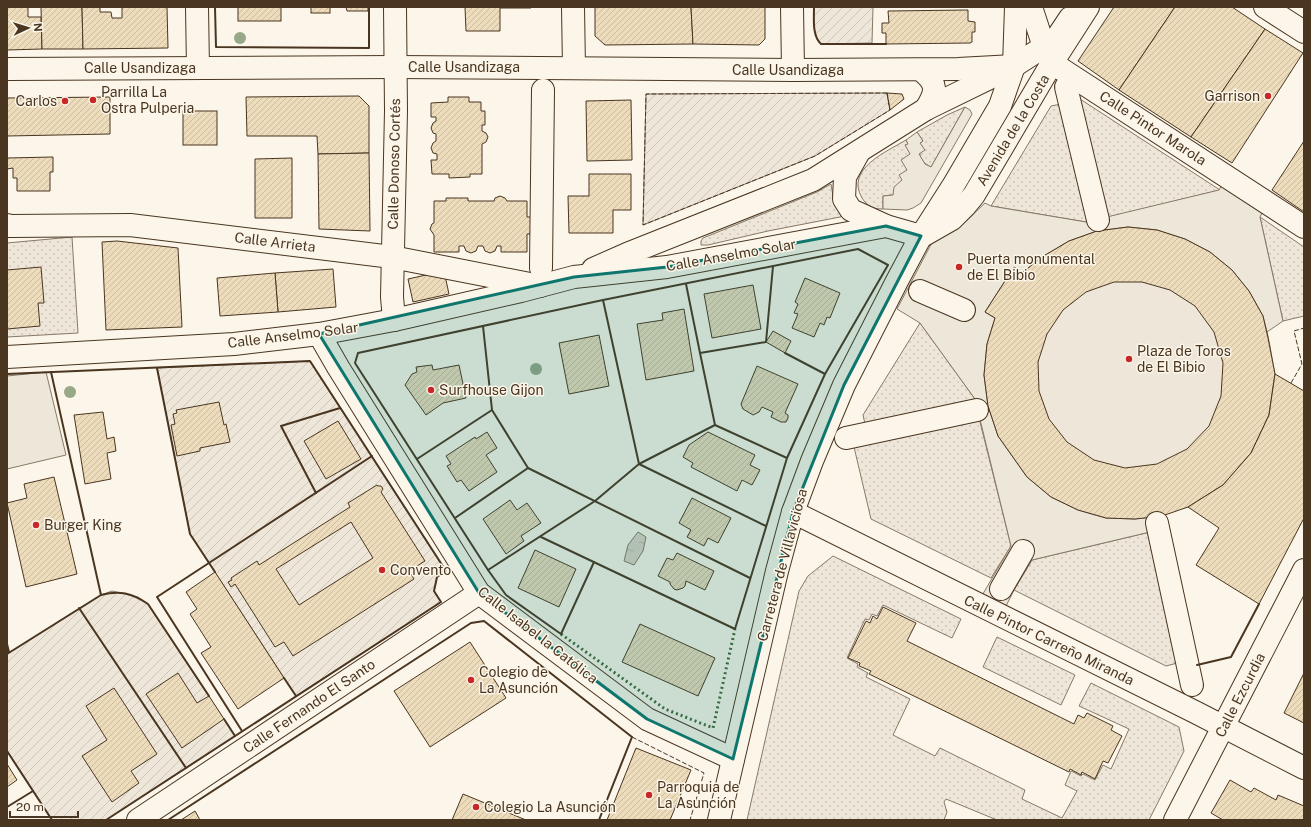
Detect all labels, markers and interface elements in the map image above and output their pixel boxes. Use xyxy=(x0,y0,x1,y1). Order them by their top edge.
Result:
north arrow xyxy=(8,8,48,48)
text: N xyxy=(32,23,44,32)
street label: Calle Usandizaga xyxy=(408,59,520,75)
street label: Calle Usandizaga xyxy=(84,60,196,76)
street label: Calle Usandizaga xyxy=(732,62,844,78)
street label: Avenida de la Costa xyxy=(973,71,1053,189)
place label: Parrilla La Ostra Pulperia xyxy=(101,84,194,116)
street label: Calle Pintor Marola xyxy=(1097,88,1209,168)
place label: Garrison xyxy=(1205,88,1260,104)
marker: Garrison xyxy=(1263,91,1273,101)
place label: Carlos xyxy=(15,93,57,109)
marker: Parrilla La Ostra Pulperia xyxy=(88,95,98,105)
marker: Carlos xyxy=(60,96,70,106)
street label: Calle Donoso Cortés xyxy=(385,98,403,230)
street label: Calle Arrieta xyxy=(234,229,316,255)
street label: Calle Anselmo Solar xyxy=(665,236,797,274)
place label: Puerta monumental de El Bibio xyxy=(967,251,1095,283)
marker: Puerta monumental de El Bibio xyxy=(954,262,964,272)
street label: Calle Anselmo Solar xyxy=(227,319,359,351)
place label: Plaza de Toros de El Bibio xyxy=(1137,343,1231,375)
marker: Plaza de Toros de El Bibio xyxy=(1124,354,1134,364)
place label: Surfhouse Gijon xyxy=(439,382,544,398)
marker: Surfhouse Gijon xyxy=(426,385,436,395)
street label: Carretera de Villaviciosa xyxy=(754,487,810,643)
place label: Burger King xyxy=(44,517,122,533)
marker: Burger King xyxy=(31,520,41,530)
place label: Convento xyxy=(390,562,451,578)
marker: Convento xyxy=(377,565,387,575)
street label: Calle Isabel la Católica xyxy=(475,583,601,687)
street label: Calle Pintor Carreño Miranda xyxy=(961,592,1137,688)
street label: Calle Ezcurdia xyxy=(1212,650,1268,740)
street label: Calle Fernando El Santo xyxy=(240,656,378,756)
place label: Colegio de La Asunción xyxy=(479,664,558,696)
marker: Colegio de La Asunción xyxy=(466,675,476,685)
place label: Parroquia de La Asunción xyxy=(657,779,740,811)
marker: Parroquia de La Asunción xyxy=(644,790,654,800)
scale bar xyxy=(10,793,78,819)
place label: Colegio La Asunción xyxy=(484,799,616,815)
text: 20 m xyxy=(16,800,44,814)
marker: Colegio La Asunción xyxy=(471,802,481,812)

